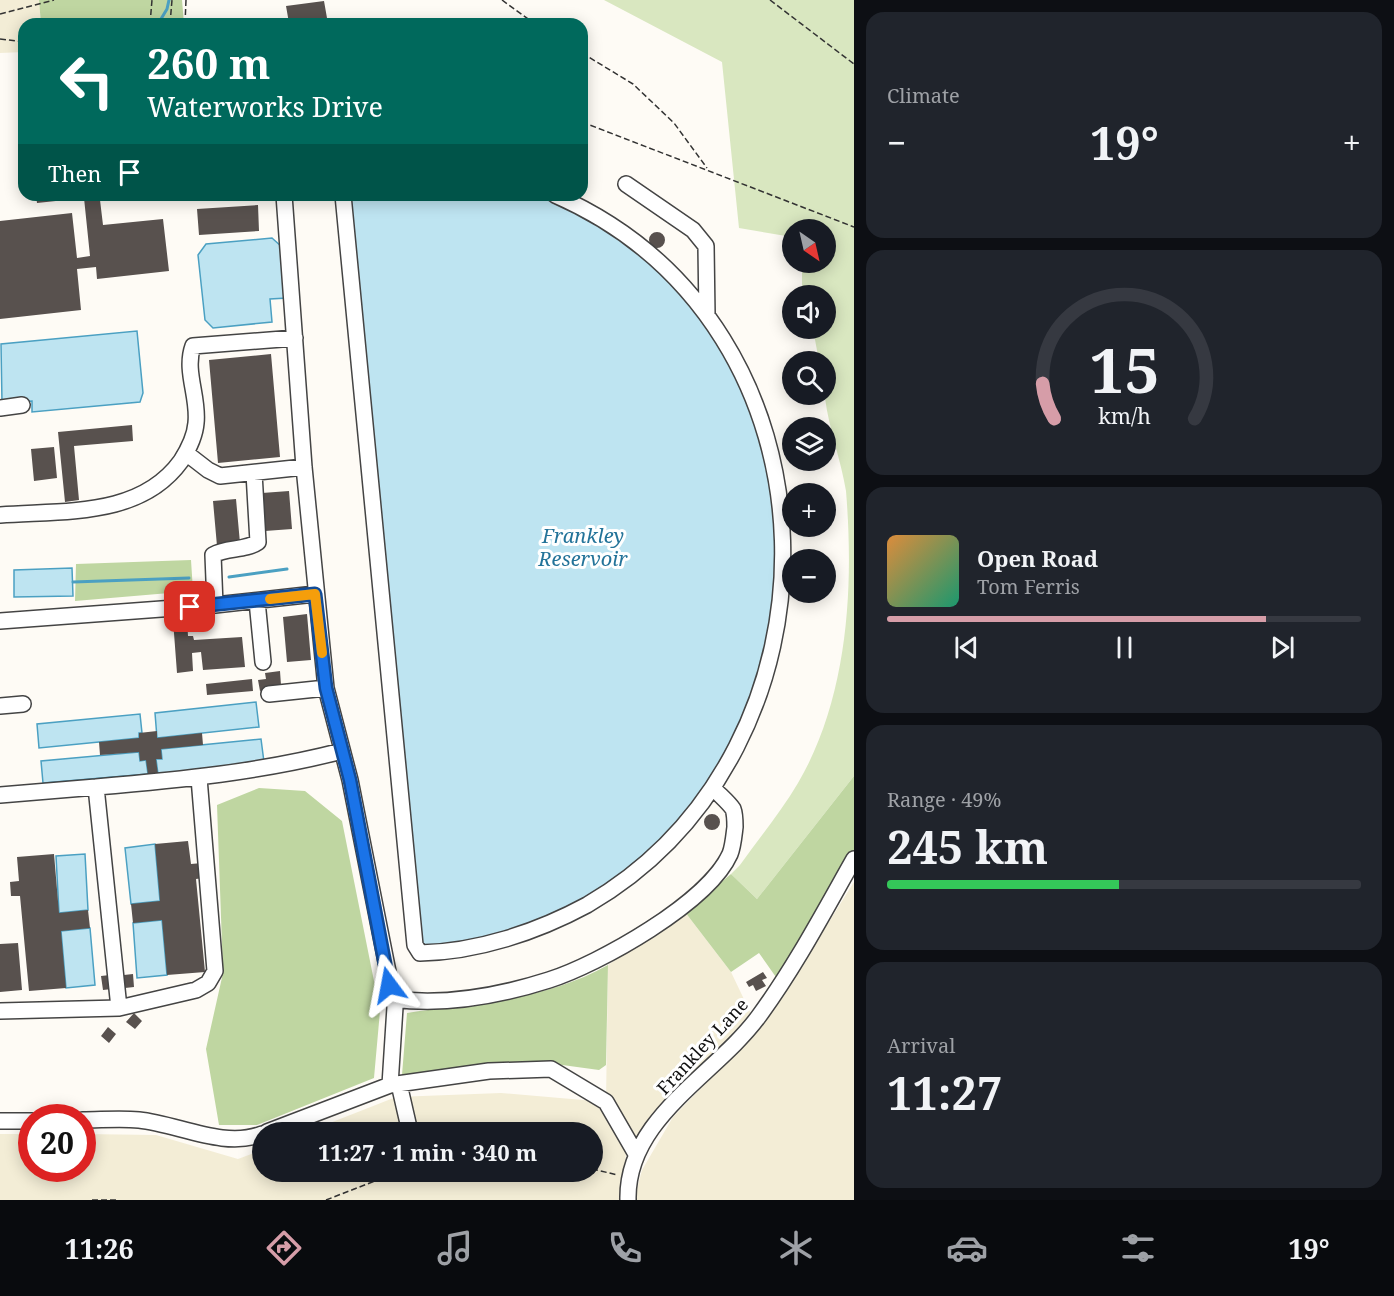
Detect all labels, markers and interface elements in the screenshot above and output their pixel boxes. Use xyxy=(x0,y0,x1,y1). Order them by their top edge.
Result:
text: 260 m xyxy=(147,34,271,91)
icon: left xyxy=(48,42,126,120)
text: Climate xyxy=(887,82,960,109)
text: Waterworks Drive xyxy=(147,88,383,125)
text: 19° xyxy=(1090,112,1159,173)
text: − xyxy=(887,120,906,165)
text: + xyxy=(1343,120,1361,165)
icon: arrive xyxy=(113,156,146,189)
text: Then xyxy=(48,158,101,188)
north arrow xyxy=(782,219,836,273)
map controls xyxy=(782,219,836,603)
button: sound xyxy=(782,285,836,339)
text: 15 xyxy=(1089,327,1159,412)
button: search xyxy=(782,351,836,405)
text: km/h xyxy=(1098,402,1151,431)
button: layers xyxy=(782,417,836,471)
button: + xyxy=(782,483,836,537)
water label: Frankley Reservoir xyxy=(537,522,628,572)
text: Open Road xyxy=(977,543,1098,573)
button: − xyxy=(782,549,836,603)
text: Tom Ferris xyxy=(977,573,1080,600)
pin xyxy=(164,581,215,632)
icon: arrive xyxy=(173,590,206,623)
icon: previous xyxy=(950,631,983,664)
icon: pause xyxy=(1108,631,1141,664)
icon: next xyxy=(1266,631,1299,664)
text: Range · 49% xyxy=(887,786,1001,813)
text: 245 km xyxy=(887,816,1048,877)
position arrow xyxy=(357,953,421,1017)
street label: Frankley Lane xyxy=(651,993,753,1099)
text: Arrival xyxy=(887,1032,955,1059)
text: 11:27 xyxy=(887,1062,1002,1123)
speed limit sign: 20 xyxy=(18,1104,96,1182)
text: 11:27 · 1 min · 340 m xyxy=(318,1137,537,1167)
icon: directions xyxy=(263,1227,305,1269)
icon: music xyxy=(434,1227,476,1269)
icon: phone xyxy=(604,1227,646,1269)
icon: climate xyxy=(775,1227,817,1269)
icon: car xyxy=(946,1227,988,1269)
icon: filters xyxy=(1117,1227,1159,1269)
text: 11:26 xyxy=(64,1230,134,1267)
text: 19° xyxy=(1288,1230,1329,1267)

